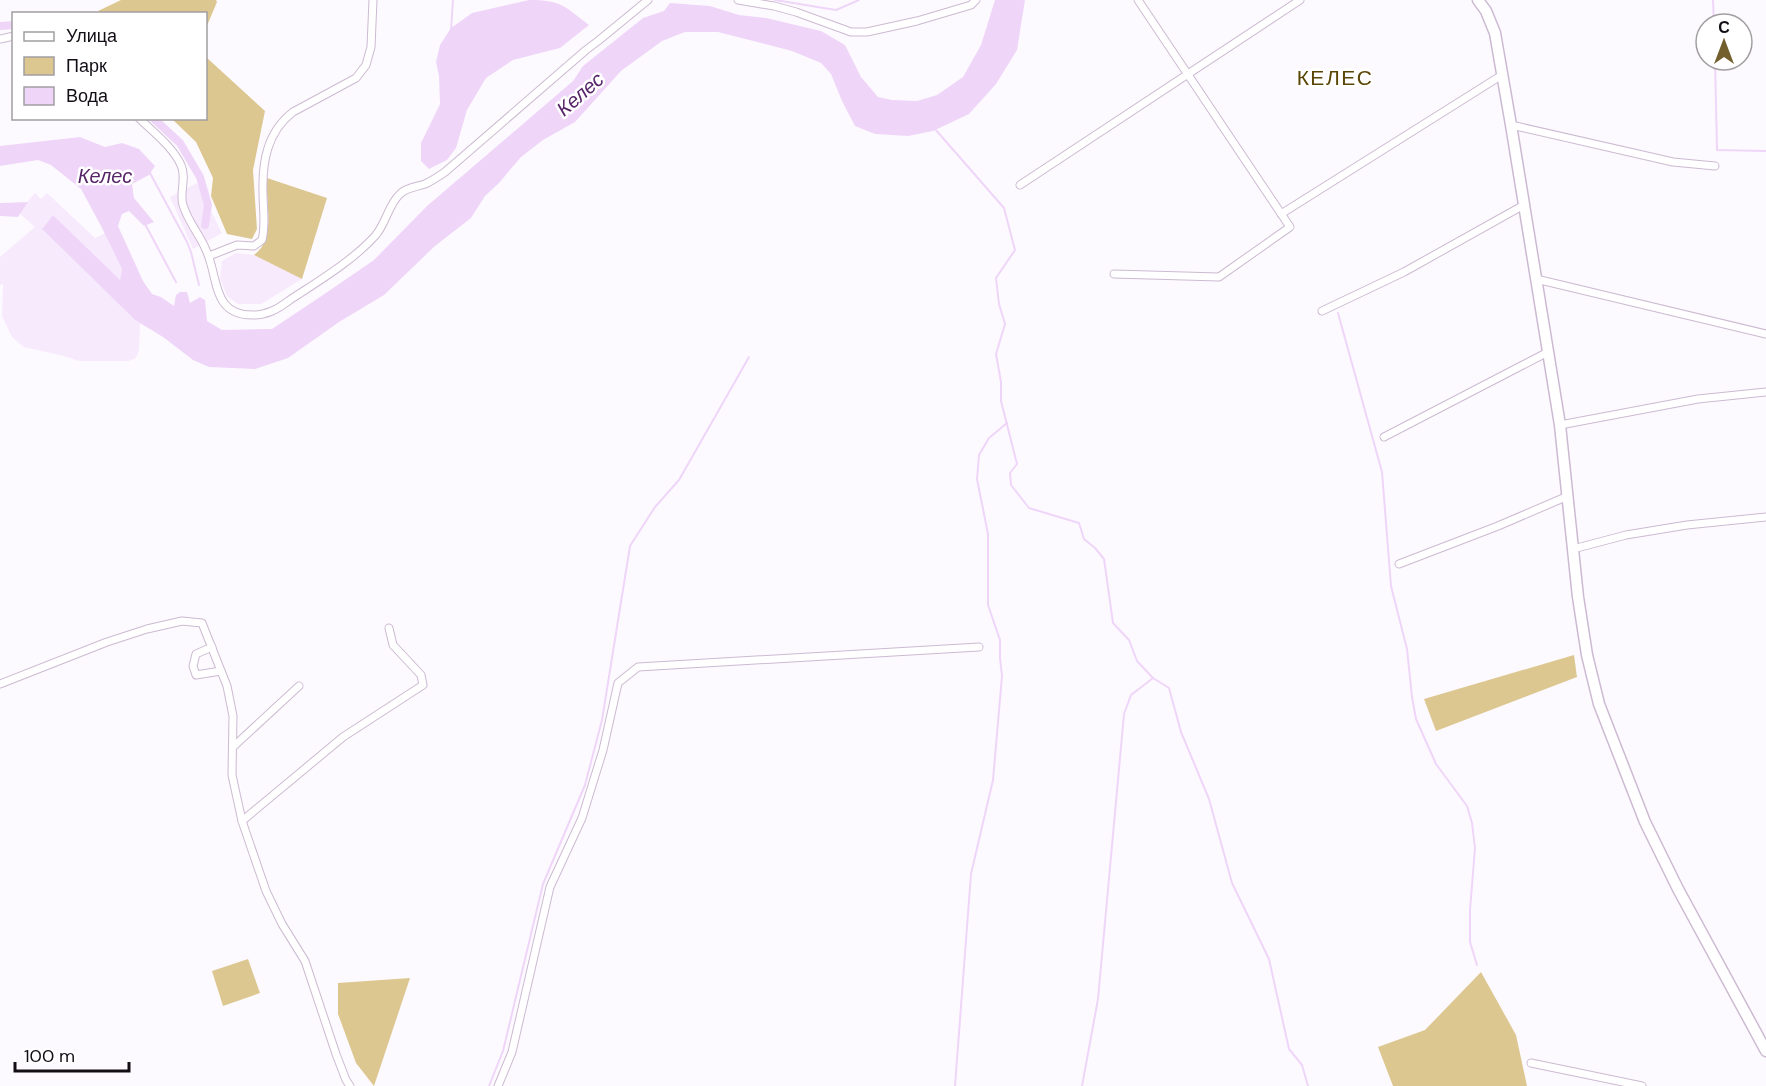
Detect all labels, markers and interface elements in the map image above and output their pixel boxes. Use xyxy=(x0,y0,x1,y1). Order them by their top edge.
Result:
legend xyxy=(12,12,207,120)
north arrow xyxy=(1694,12,1754,72)
text: С xyxy=(1718,17,1730,38)
text: Улица xyxy=(66,24,118,48)
text: Парк xyxy=(66,54,107,78)
district label: КЕЛЕС xyxy=(1297,64,1373,92)
water label: Келес xyxy=(551,66,609,122)
text: Вода xyxy=(66,84,109,108)
water label: Келес xyxy=(78,163,132,189)
scale bar xyxy=(15,1035,129,1073)
text: 100 m xyxy=(24,1044,75,1068)

